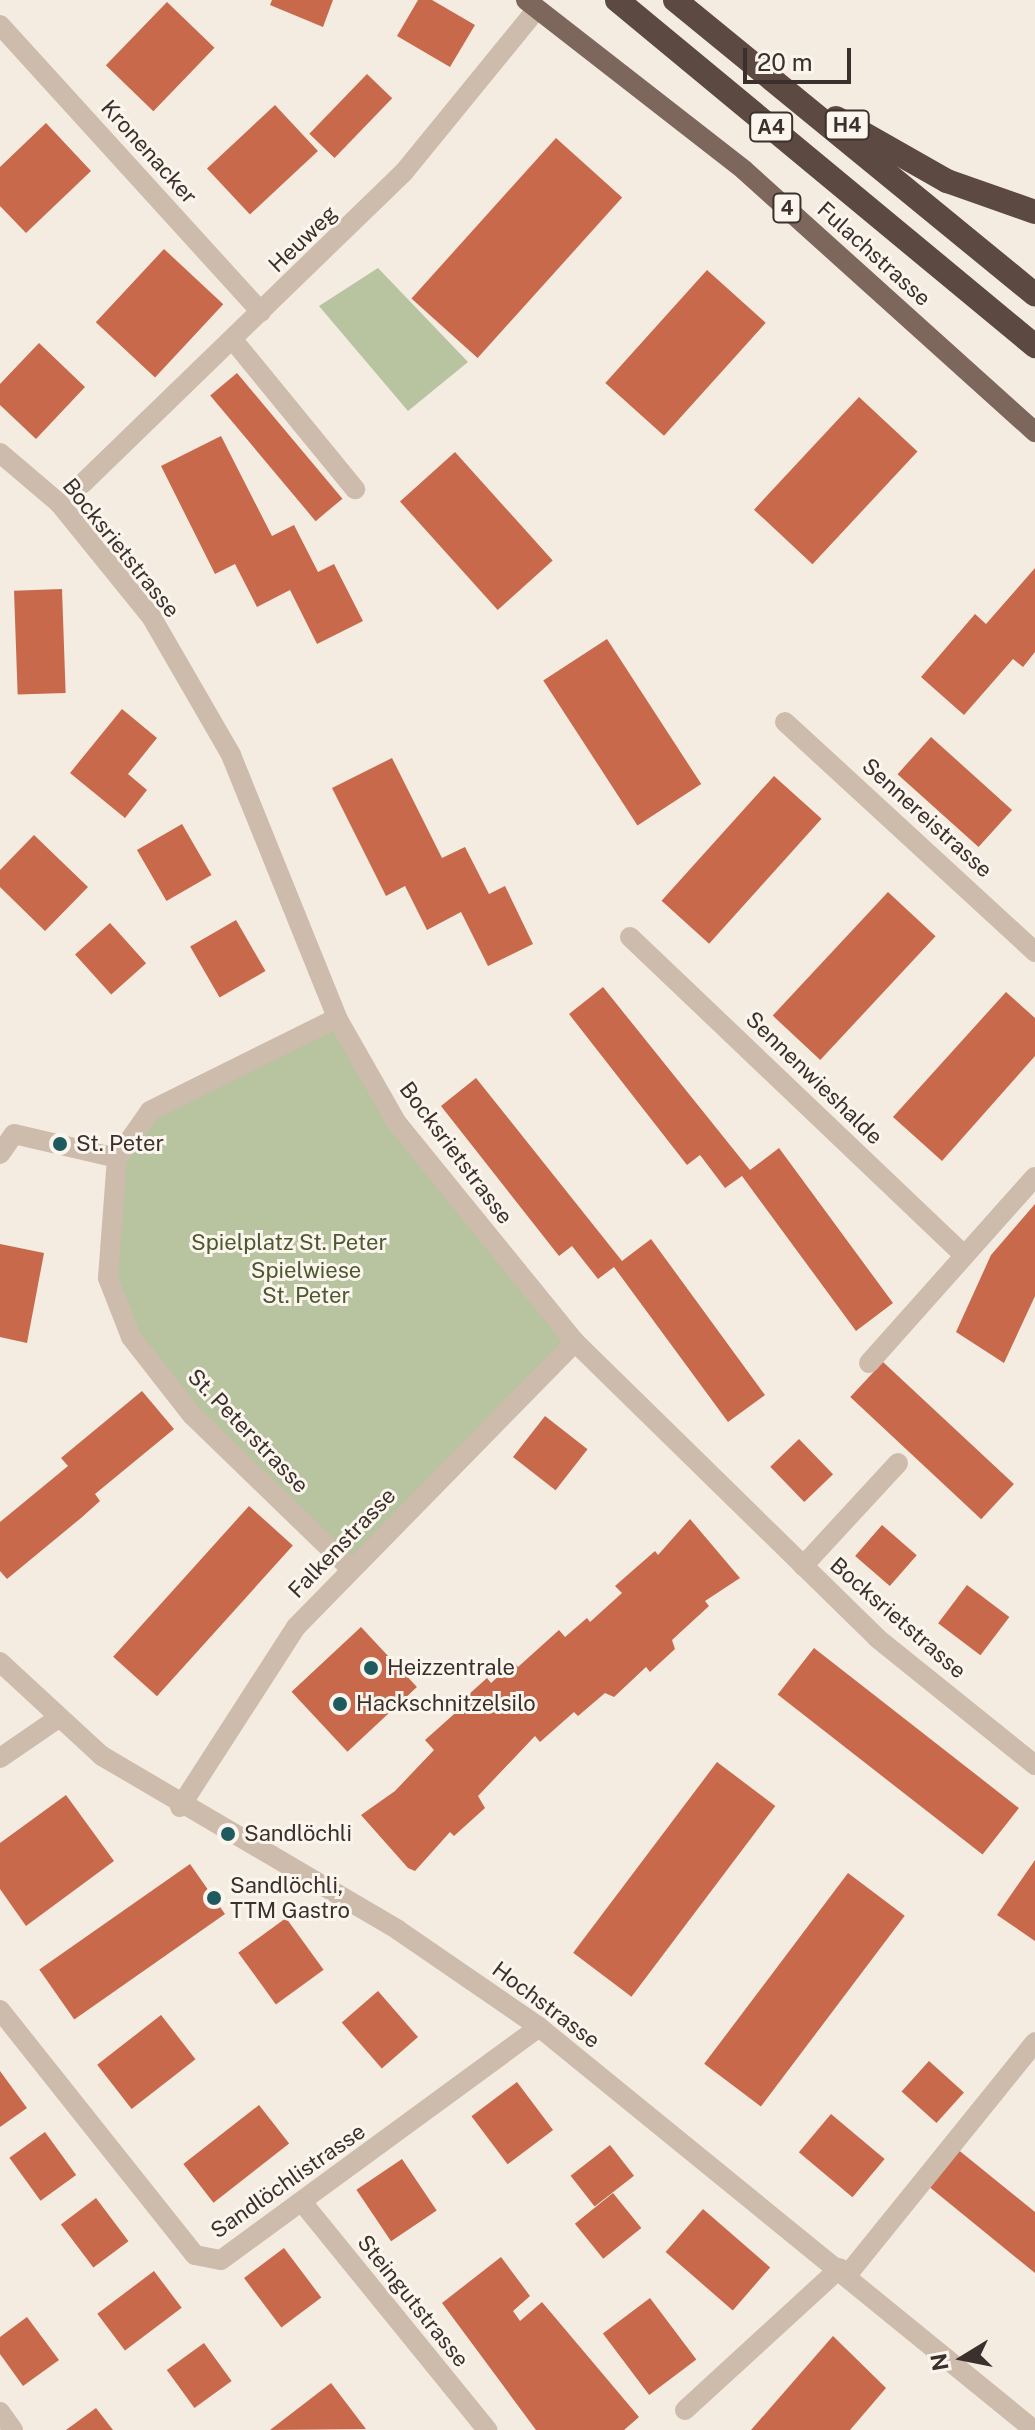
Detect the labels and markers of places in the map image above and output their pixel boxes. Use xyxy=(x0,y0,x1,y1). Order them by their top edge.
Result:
place label: St. Peter xyxy=(76,1131,164,1157)
marker: St. Peter xyxy=(51,1135,69,1153)
place label: Heizzentrale xyxy=(387,1655,515,1681)
marker: Heizzentrale xyxy=(362,1659,380,1677)
place label: Hackschnitzelsilo xyxy=(356,1691,536,1717)
marker: Hackschnitzelsilo xyxy=(331,1695,349,1713)
place label: Sandlöchli xyxy=(244,1821,352,1847)
marker: Sandlöchli xyxy=(219,1825,237,1843)
place label: Sandlöchli, TTM Gastro xyxy=(230,1872,350,1924)
marker: Sandlöchli, TTM Gastro xyxy=(205,1889,223,1907)

